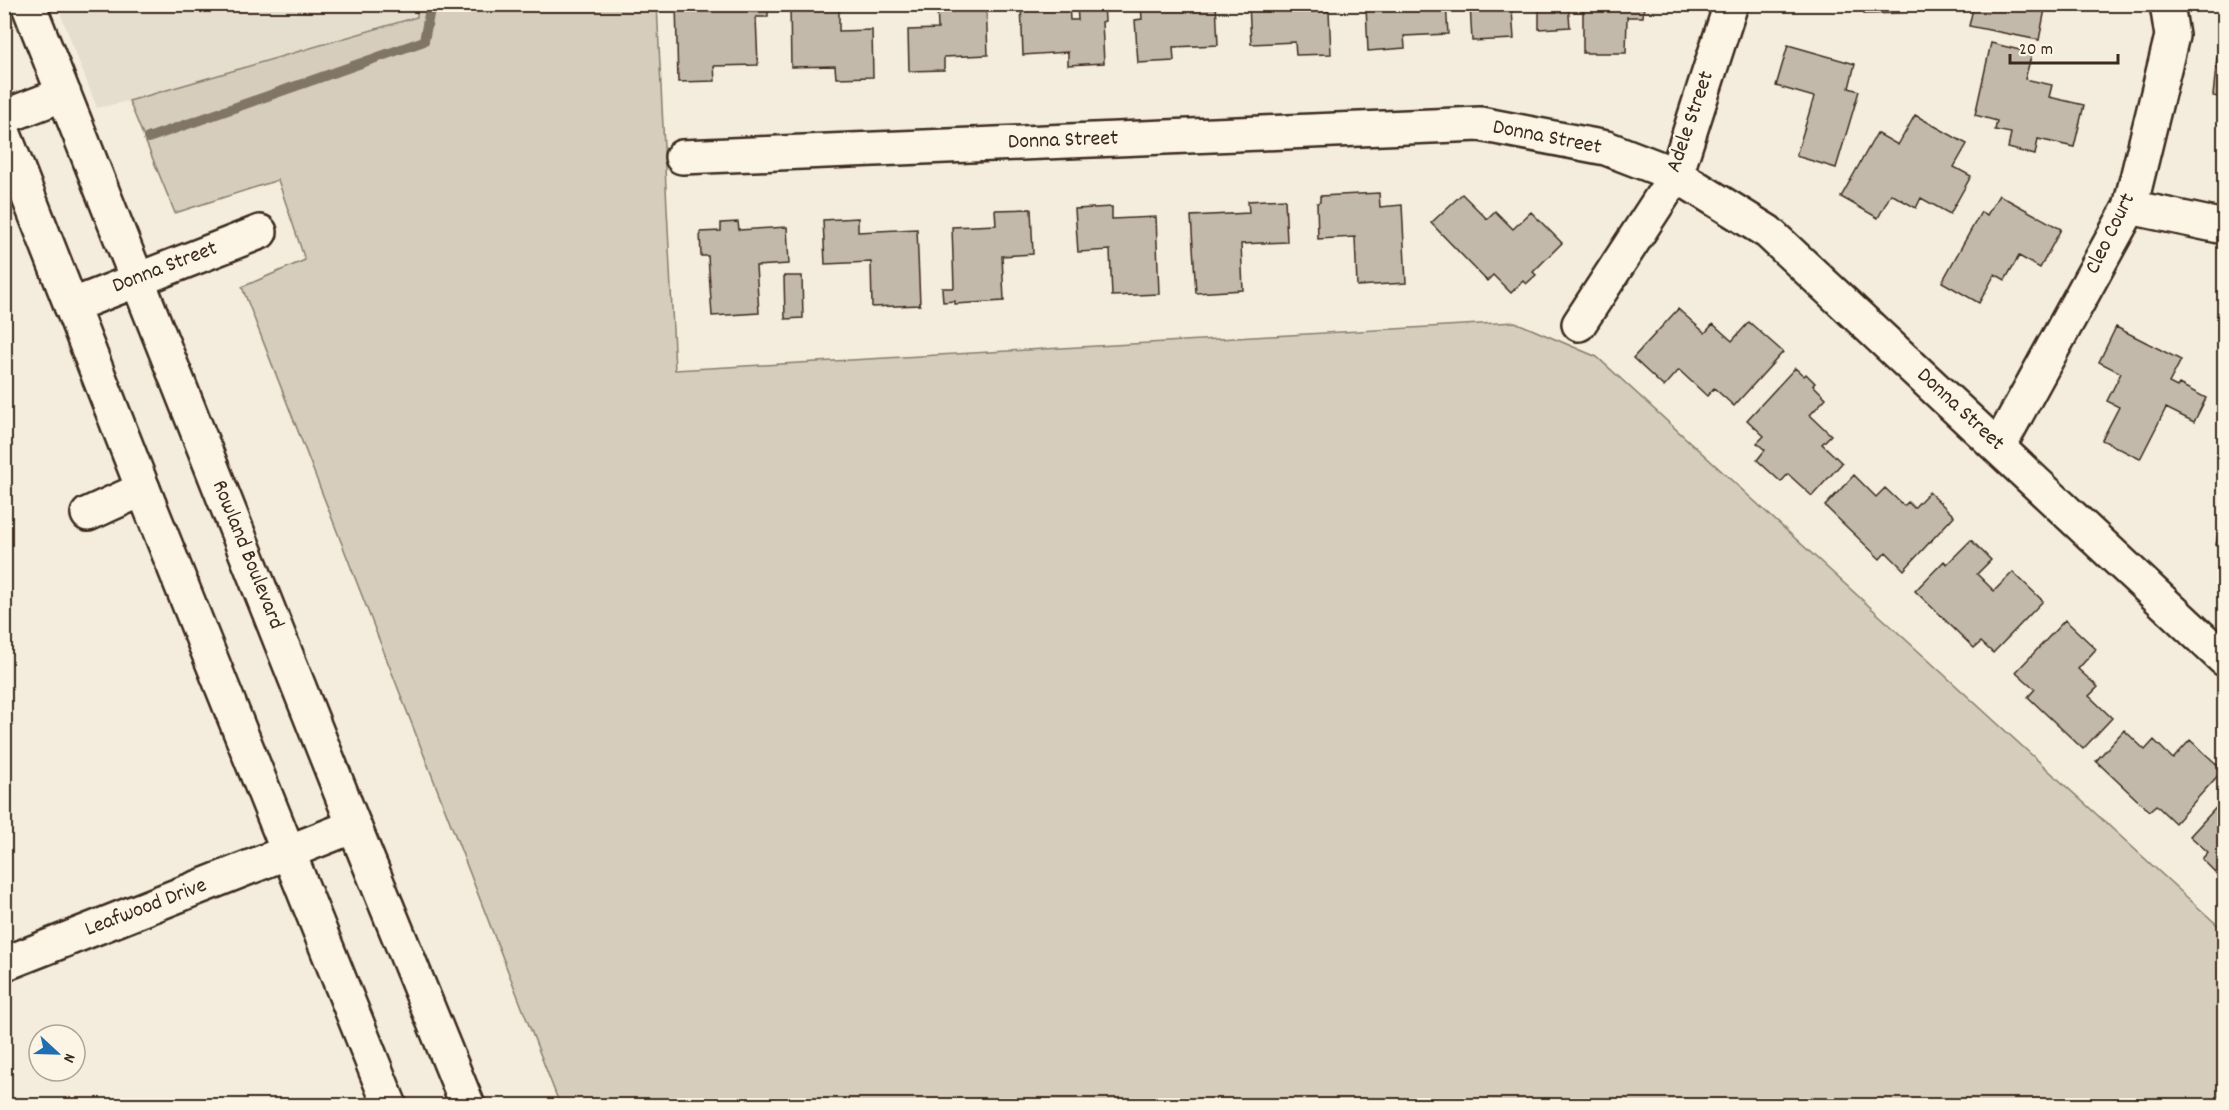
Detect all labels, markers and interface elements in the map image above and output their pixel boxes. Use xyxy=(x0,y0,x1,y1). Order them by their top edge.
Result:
scale bar xyxy=(2010,27,2118,65)
text: 20 m xyxy=(2019,38,2053,63)
street label: Adele Street xyxy=(1659,67,1723,177)
street label: Donna Street xyxy=(1490,112,1604,164)
street label: Donna Street xyxy=(1007,124,1119,158)
street label: Cleo Court xyxy=(2078,188,2144,280)
street label: Donna Street xyxy=(108,234,222,302)
street label: Donna Street xyxy=(1909,361,2011,459)
street label: Rowland Boulevard xyxy=(203,476,291,634)
street label: Leafwood Drive xyxy=(81,871,211,945)
north arrow xyxy=(27,1023,87,1083)
text: N xyxy=(56,1050,81,1066)

